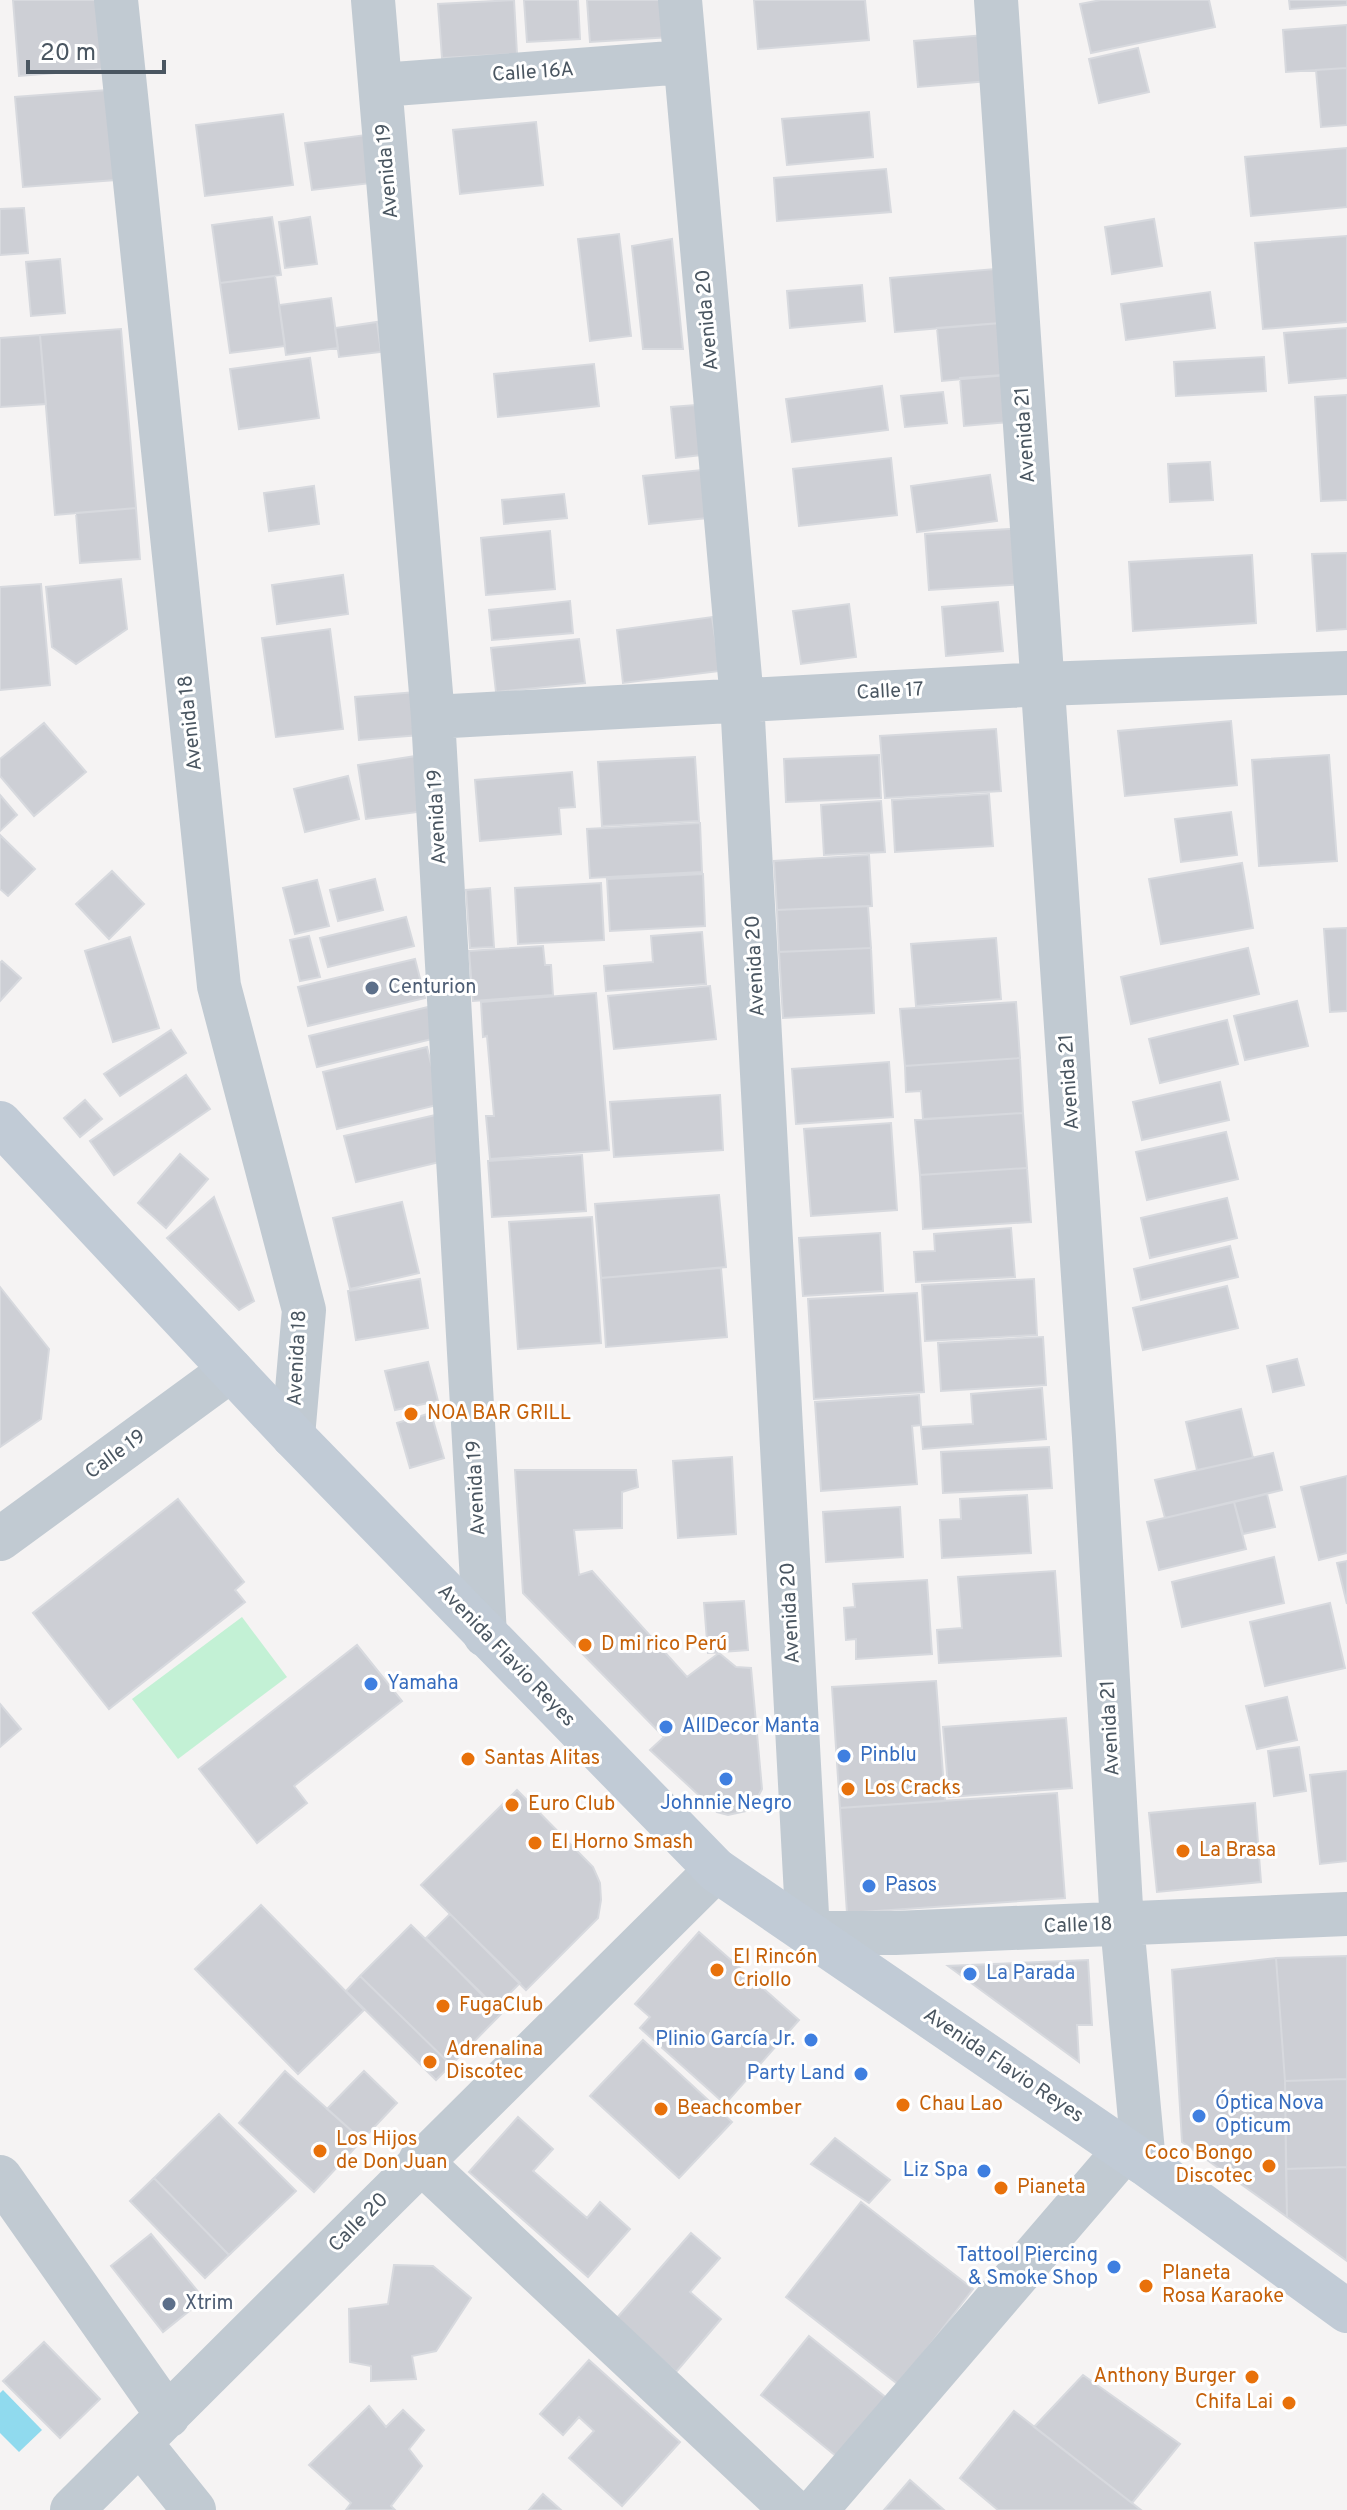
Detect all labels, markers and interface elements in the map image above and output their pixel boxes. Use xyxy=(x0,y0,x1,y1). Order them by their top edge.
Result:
scale bar xyxy=(28,24,164,74)
text: 20 m xyxy=(40,39,96,69)
street label: Calle 16A xyxy=(491,57,575,89)
street label: Avenida 19 xyxy=(371,122,405,220)
street label: Avenida 20 xyxy=(691,268,725,372)
street label: Avenida 21 xyxy=(1010,386,1042,484)
street label: Avenida 18 xyxy=(173,674,209,772)
street label: Calle 17 xyxy=(856,677,924,707)
street label: Avenida 19 xyxy=(423,768,453,866)
street label: Avenida 20 xyxy=(740,915,772,1017)
place label: Centurion xyxy=(388,975,477,1001)
marker: Centurion xyxy=(363,979,381,997)
street label: Avenida 21 xyxy=(1054,1033,1086,1131)
street label: Avenida 18 xyxy=(283,1309,313,1407)
place label: NOA BAR GRILL xyxy=(427,1401,571,1427)
marker: NOA BAR GRILL xyxy=(402,1405,420,1423)
street label: Calle 19 xyxy=(81,1424,151,1486)
street label: Avenida 19 xyxy=(462,1439,492,1537)
street label: Avenida 20 xyxy=(775,1562,807,1664)
street label: Avenida Flavio Reyes xyxy=(431,1579,581,1733)
place label: D mi rico Perú xyxy=(601,1632,727,1658)
marker: D mi rico Perú xyxy=(576,1636,594,1654)
place label: Yamaha xyxy=(387,1671,459,1697)
marker: Yamaha xyxy=(362,1675,380,1693)
street label: Avenida 21 xyxy=(1096,1679,1126,1777)
place label: AllDecor Manta xyxy=(682,1714,819,1740)
marker: AllDecor Manta xyxy=(657,1718,675,1736)
place label: Pinblu xyxy=(860,1743,917,1769)
place label: Santas Alitas xyxy=(484,1746,600,1772)
marker: Pinblu xyxy=(835,1747,853,1765)
marker: Santas Alitas xyxy=(459,1750,477,1768)
marker: Johnnie Negro xyxy=(717,1770,735,1788)
place label: Los Cracks xyxy=(864,1776,961,1802)
marker: Los Cracks xyxy=(839,1780,857,1798)
place label: Johnnie Negro xyxy=(660,1791,792,1817)
place label: Euro Club xyxy=(528,1792,615,1818)
marker: Euro Club xyxy=(503,1796,521,1814)
place label: El Horno Smash xyxy=(551,1830,693,1856)
marker: El Horno Smash xyxy=(526,1834,544,1852)
place label: La Brasa xyxy=(1199,1838,1276,1864)
marker: La Brasa xyxy=(1174,1842,1192,1860)
place label: Pasos xyxy=(885,1873,937,1899)
marker: Pasos xyxy=(860,1877,878,1895)
street label: Calle 18 xyxy=(1043,1912,1113,1940)
place label: El Rincón Criollo xyxy=(733,1945,817,1994)
marker: El Rincón Criollo xyxy=(708,1961,726,1979)
place label: La Parada xyxy=(986,1961,1075,1987)
marker: La Parada xyxy=(961,1965,979,1983)
place label: FugaClub xyxy=(459,1993,543,2019)
marker: FugaClub xyxy=(434,1997,452,2015)
street label: Avenida Flavio Reyes xyxy=(918,2003,1088,2129)
place label: Plinio García Jr. xyxy=(655,2027,795,2053)
marker: Plinio García Jr. xyxy=(802,2031,820,2049)
place label: Adrenalina Discotec xyxy=(446,2037,543,2086)
marker: Adrenalina Discotec xyxy=(421,2053,439,2071)
place label: Party Land xyxy=(747,2061,845,2087)
marker: Party Land xyxy=(852,2065,870,2083)
place label: Óptica Nova Opticum xyxy=(1215,2089,1324,2140)
place label: Chau Lao xyxy=(919,2092,1003,2118)
place label: Beachcomber xyxy=(677,2096,802,2122)
marker: Chau Lao xyxy=(894,2096,912,2114)
marker: Beachcomber xyxy=(652,2100,670,2118)
marker: Óptica Nova Opticum xyxy=(1190,2107,1208,2125)
place label: Los Hijos de Don Juan xyxy=(336,2127,448,2176)
place label: Coco Bongo Discotec xyxy=(1144,2141,1253,2190)
marker: Los Hijos de Don Juan xyxy=(311,2142,329,2160)
marker: Coco Bongo Discotec xyxy=(1260,2157,1278,2175)
place label: Liz Spa xyxy=(903,2158,968,2184)
marker: Liz Spa xyxy=(975,2162,993,2180)
place label: Pianeta xyxy=(1017,2175,1085,2201)
marker: Pianeta xyxy=(992,2179,1010,2197)
street label: Calle 20 xyxy=(323,2187,395,2259)
place label: Tattool Piercing & Smoke Shop xyxy=(956,2243,1098,2292)
marker: Tattool Piercing & Smoke Shop xyxy=(1105,2258,1123,2276)
place label: Planeta Rosa Karaoke xyxy=(1162,2261,1284,2310)
marker: Planeta Rosa Karaoke xyxy=(1137,2277,1155,2295)
place label: Xtrim xyxy=(185,2291,233,2317)
marker: Xtrim xyxy=(160,2295,178,2313)
place label: Anthony Burger xyxy=(1093,2364,1236,2390)
marker: Anthony Burger xyxy=(1243,2368,1261,2386)
place label: Chifa Lai xyxy=(1195,2390,1273,2416)
marker: Chifa Lai xyxy=(1280,2394,1298,2412)

